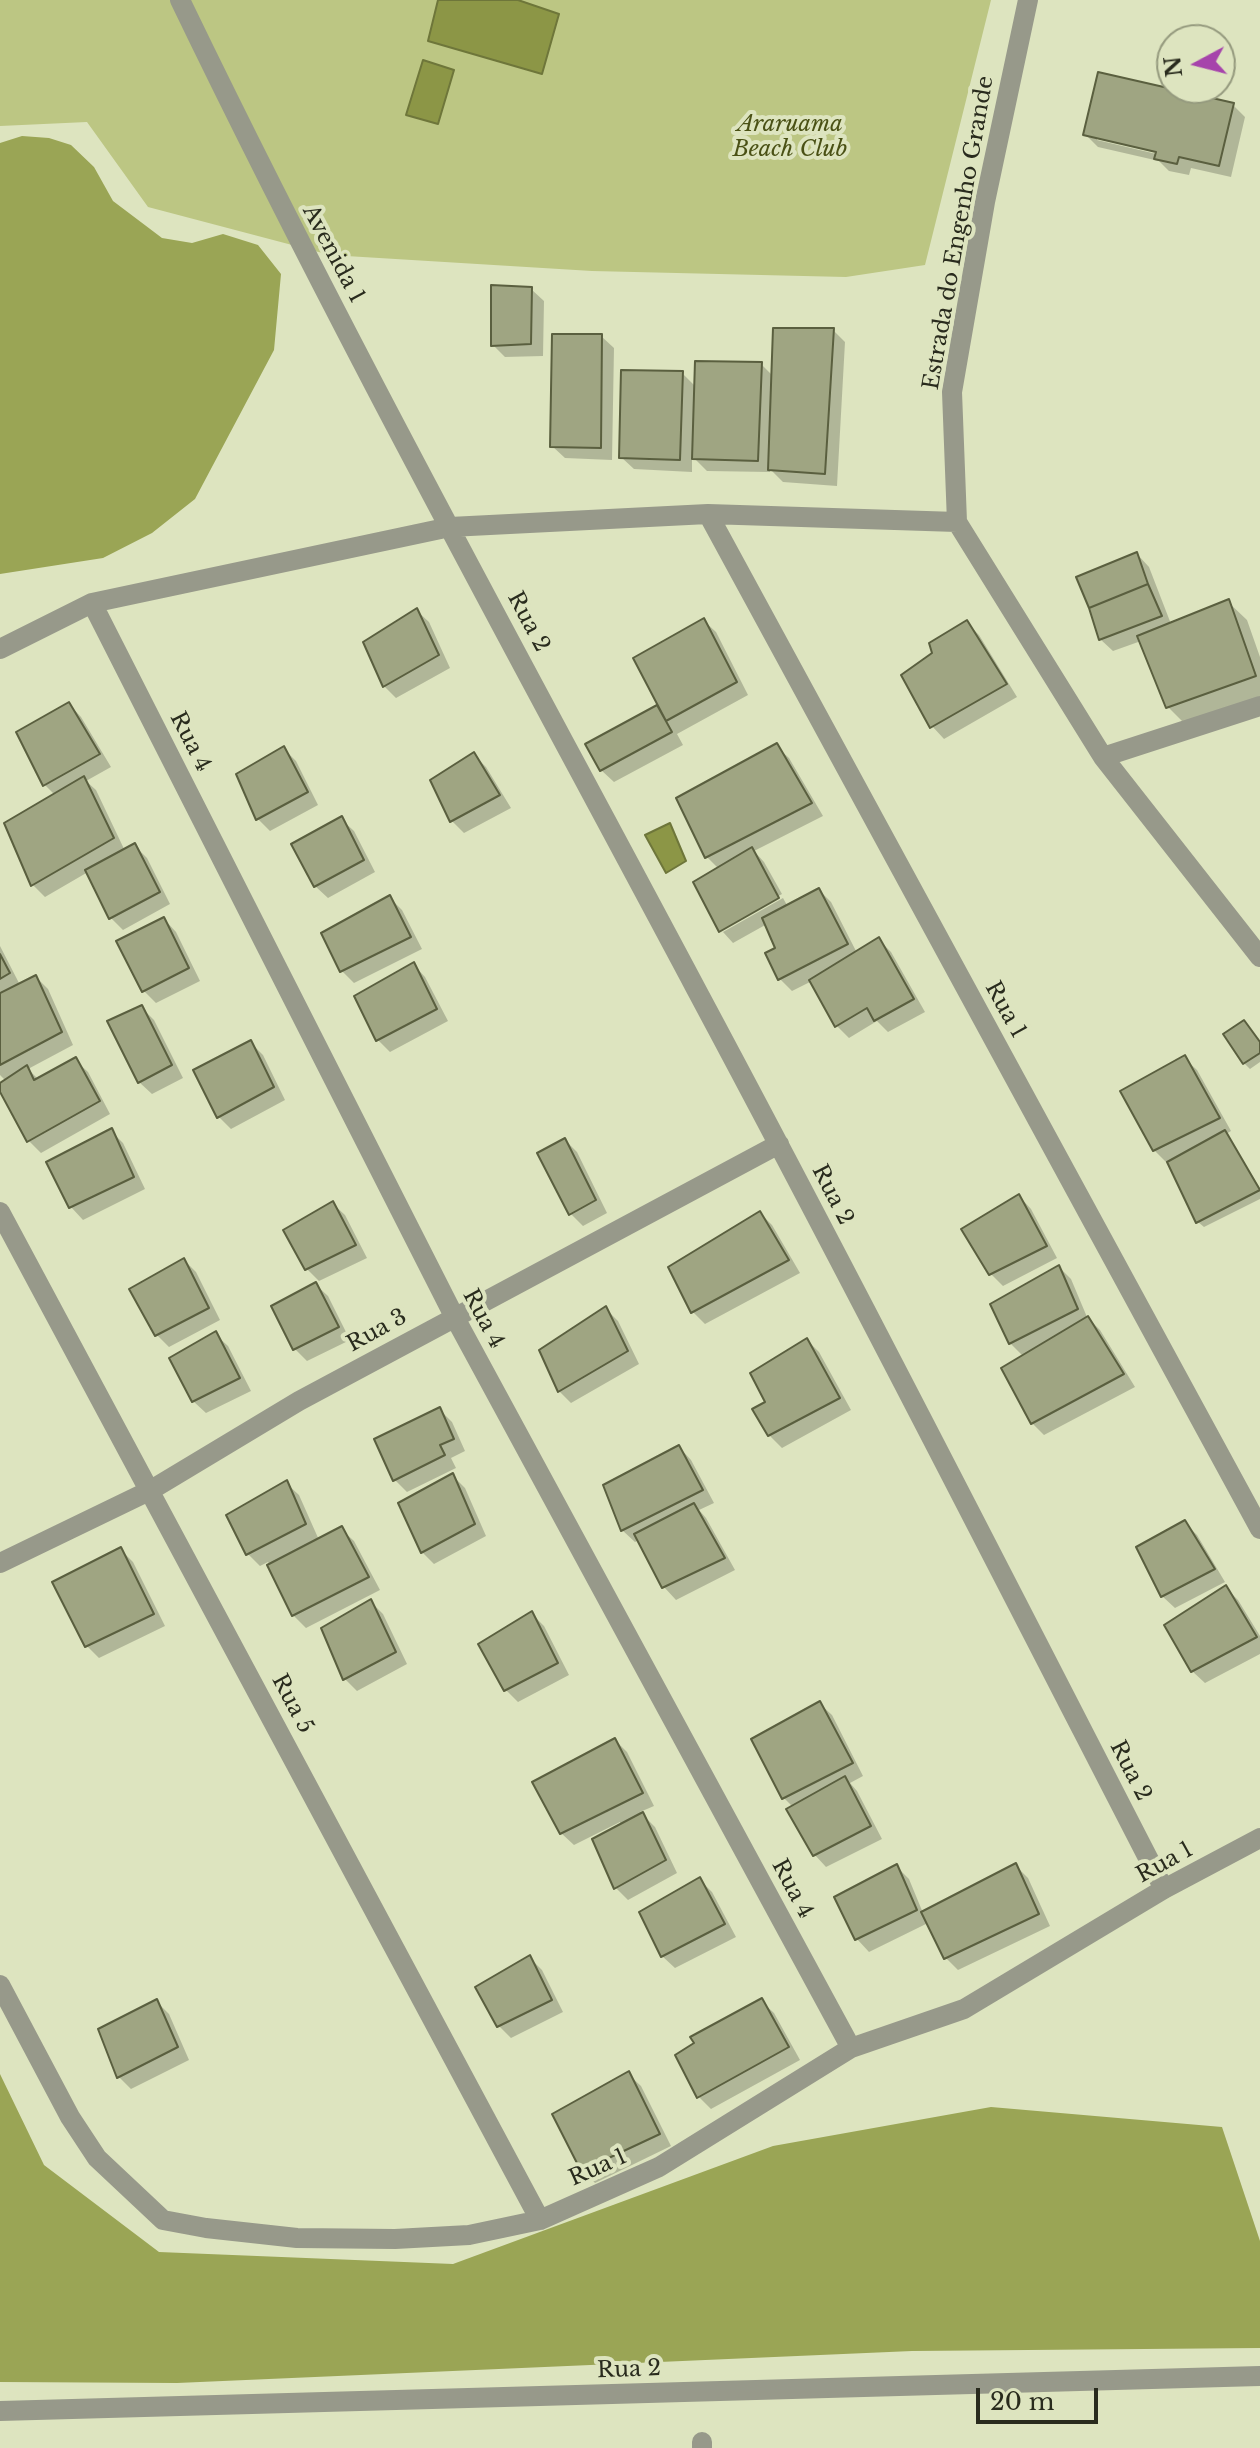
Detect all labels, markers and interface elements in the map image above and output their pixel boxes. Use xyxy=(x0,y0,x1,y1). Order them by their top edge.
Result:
north arrow xyxy=(1156,24,1236,104)
text: N xyxy=(1159,55,1188,79)
street label: Estrada do Engenho Grande xyxy=(918,74,1000,392)
park label: Araruama Beach Club xyxy=(733,112,847,164)
street label: Avenida 1 xyxy=(296,201,370,307)
street label: Rua 2 xyxy=(501,587,555,657)
street label: Rua 4 xyxy=(164,708,216,776)
street label: Rua 1 xyxy=(979,977,1031,1043)
street label: Rua 2 xyxy=(806,1160,858,1230)
street label: Rua 4 xyxy=(456,1285,510,1353)
street label: Rua 3 xyxy=(343,1304,411,1358)
street label: Rua 5 xyxy=(266,1670,318,1738)
street label: Rua 2 xyxy=(1104,1736,1156,1806)
street label: Rua 1 xyxy=(1132,1837,1198,1889)
street label: Rua 4 xyxy=(765,1855,819,1923)
street label: Rua 1 xyxy=(565,2144,631,2192)
street label: Rua 2 xyxy=(596,2356,662,2384)
scale bar xyxy=(980,2372,1102,2422)
text: 20 m xyxy=(990,2387,1055,2416)

